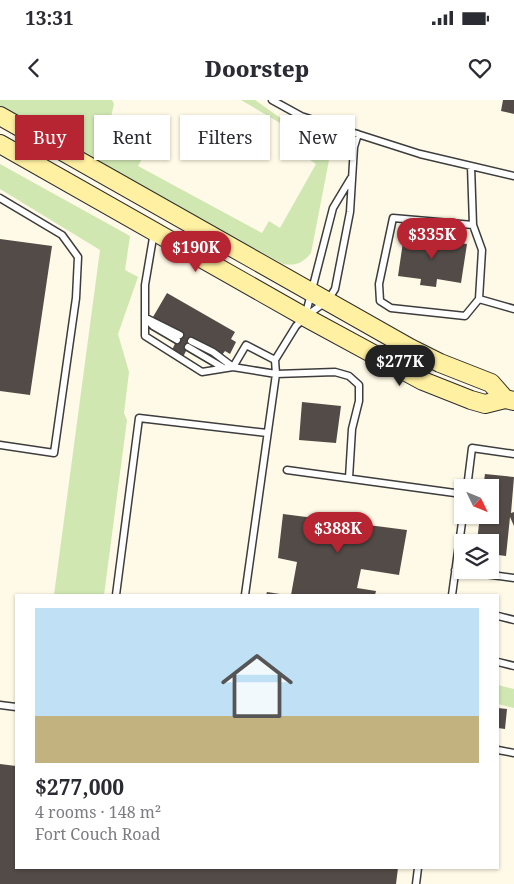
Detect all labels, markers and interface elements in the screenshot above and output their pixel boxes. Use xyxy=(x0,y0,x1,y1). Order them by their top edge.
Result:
text: 13:31 xyxy=(25,5,74,31)
text: Doorstep xyxy=(205,53,309,83)
icon: back xyxy=(20,54,48,82)
icon: heart xyxy=(466,54,494,82)
chip: Buy xyxy=(15,115,84,160)
chip: Rent xyxy=(94,115,170,160)
chip: Filters xyxy=(180,115,270,160)
chip: New xyxy=(280,115,355,160)
pin: $335K xyxy=(397,218,467,260)
text: $335K xyxy=(408,223,456,245)
pin: $190K xyxy=(161,230,231,273)
text: $190K xyxy=(172,236,220,258)
pin: $277K xyxy=(365,344,435,387)
text: $277K xyxy=(376,350,424,372)
north arrow xyxy=(454,479,499,524)
map controls xyxy=(454,479,499,579)
pin: $388K xyxy=(303,512,373,554)
text: $388K xyxy=(314,517,362,539)
button: layers xyxy=(454,534,499,579)
icon: home xyxy=(212,641,302,731)
text: $277,000 xyxy=(35,773,124,801)
text: 4 rooms · 148 m² xyxy=(35,801,161,823)
text: Fort Couch Road xyxy=(35,823,160,845)

